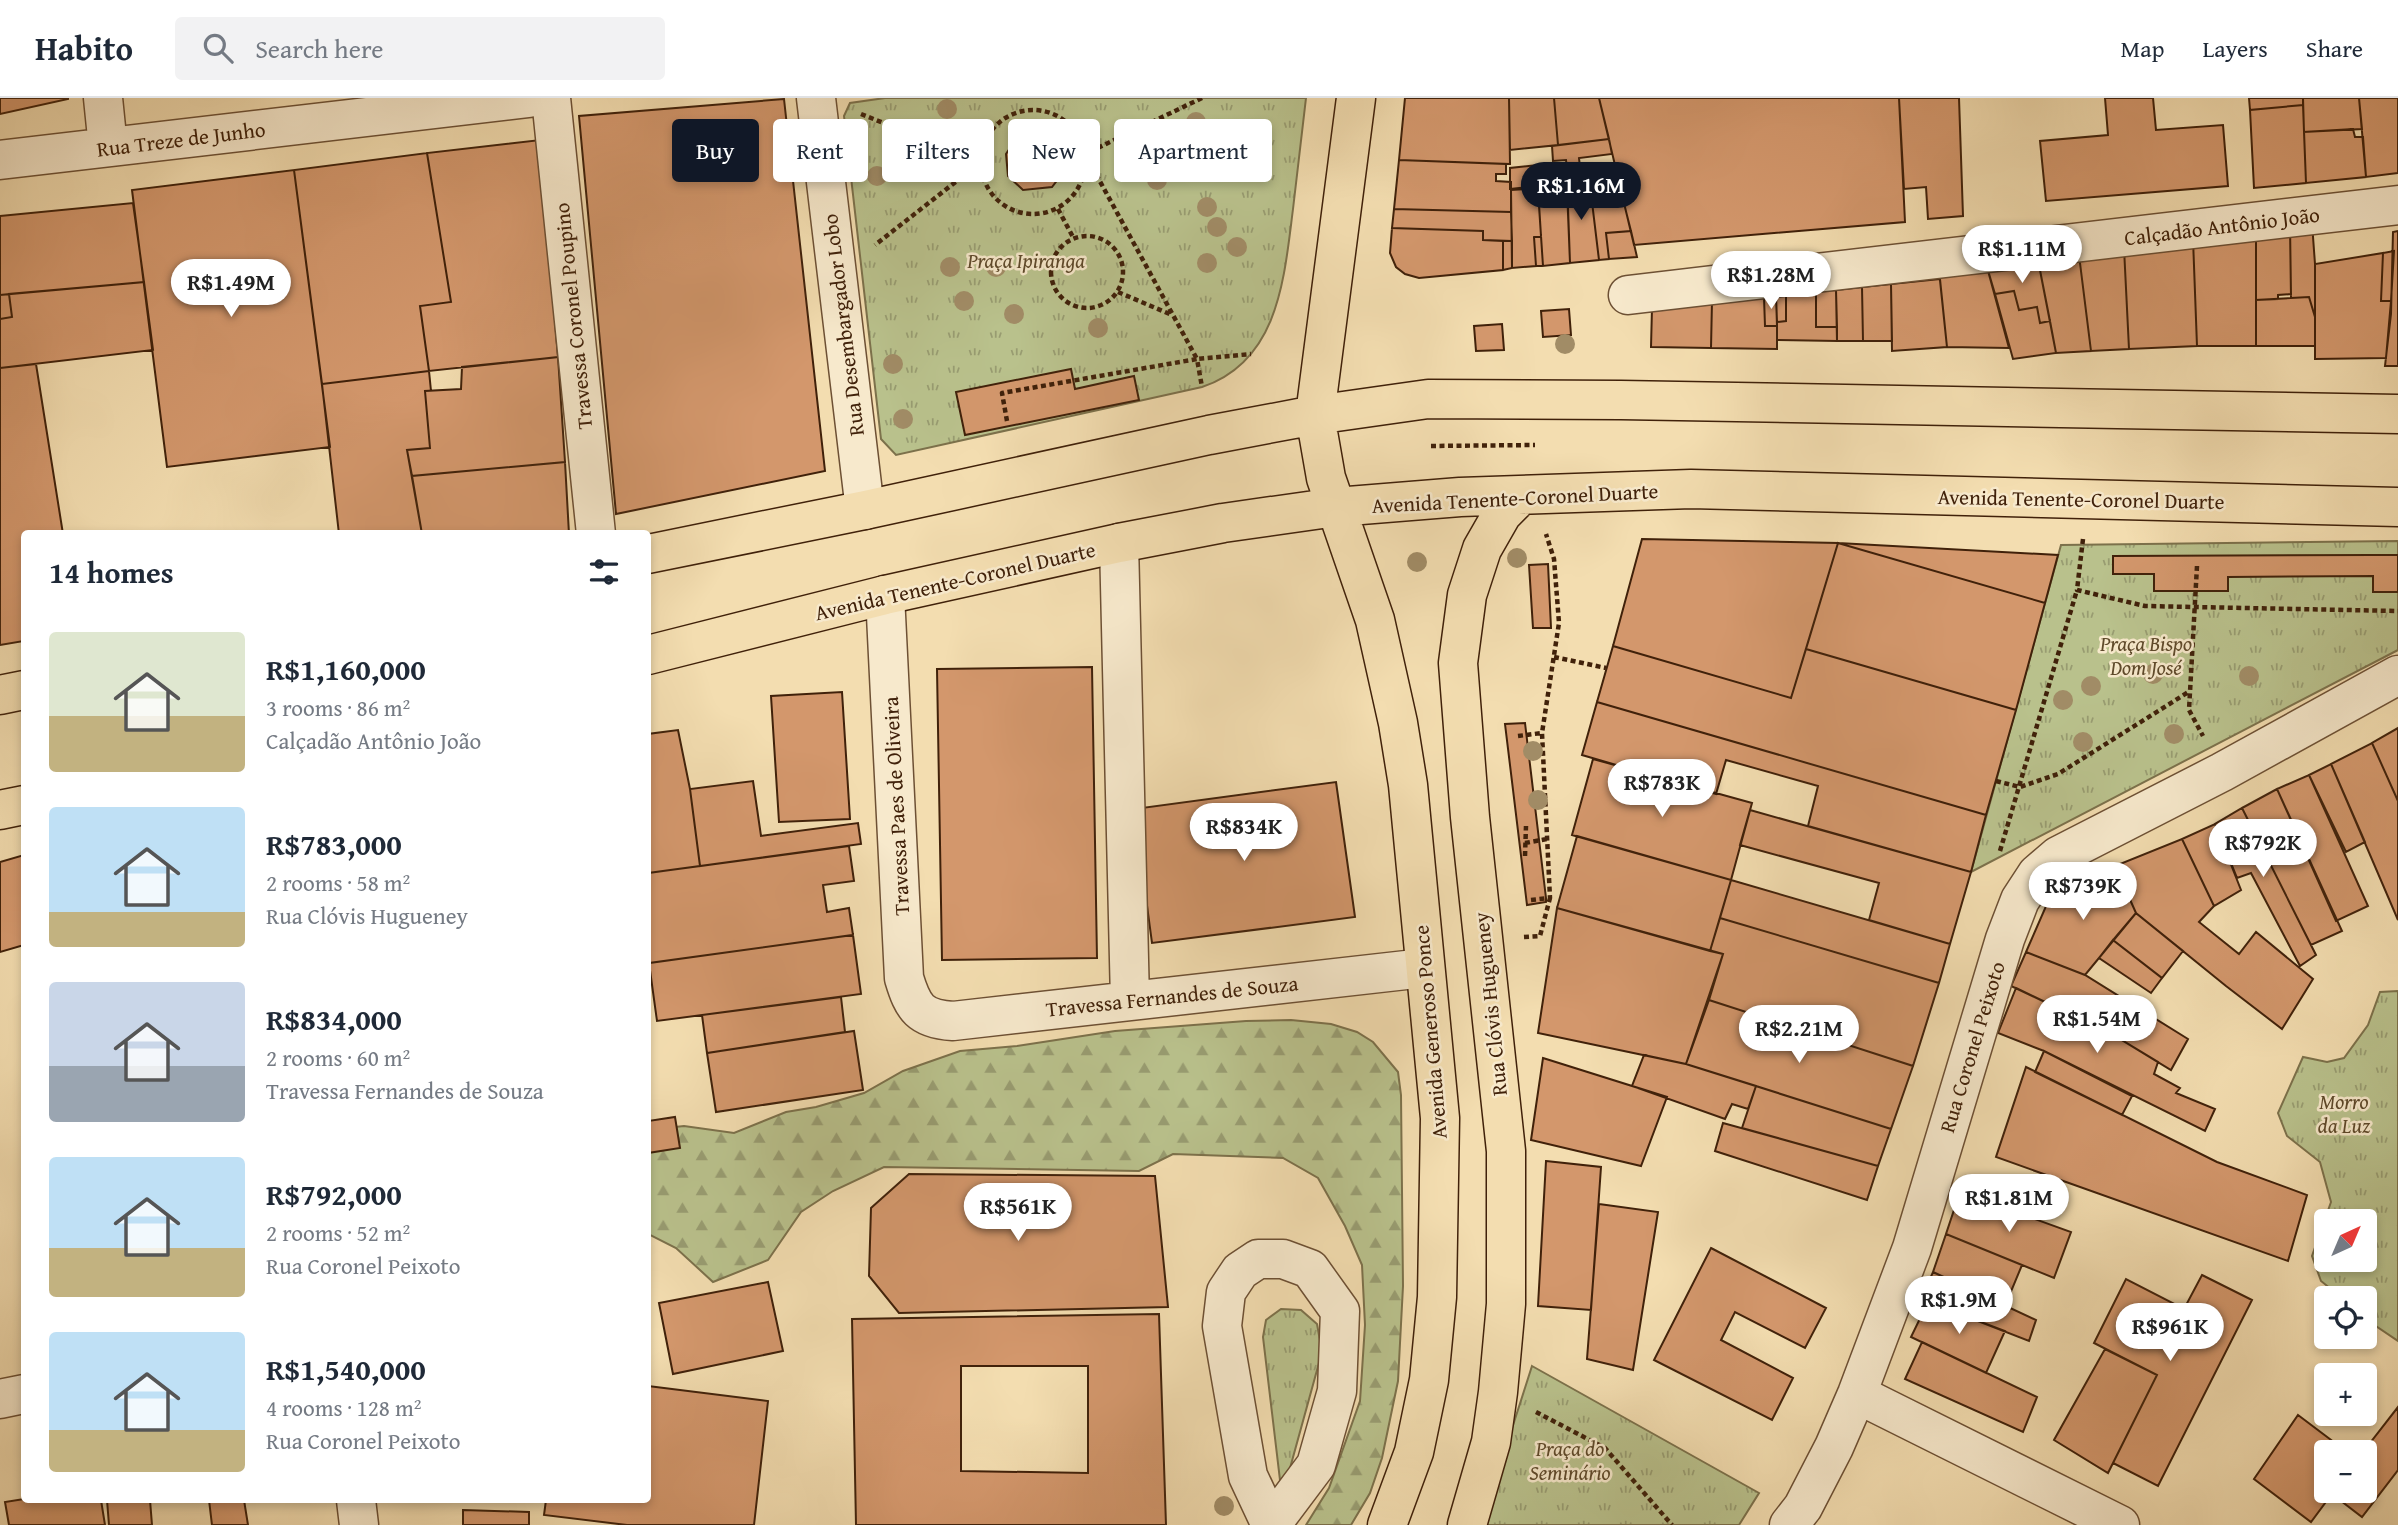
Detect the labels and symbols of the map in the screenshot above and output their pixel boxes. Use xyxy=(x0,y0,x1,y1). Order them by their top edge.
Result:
street label: Rua Treze de Junho xyxy=(95,113,267,165)
pin: R$1.16M xyxy=(1516,162,1646,222)
street label: Calçadão Antônio João xyxy=(2123,199,2321,253)
street label: Travessa Coronel Poupino xyxy=(546,201,600,431)
street label: Rua Desembargador Lobo xyxy=(814,212,872,438)
pin: R$1.11M xyxy=(1957,226,2087,285)
park label: Praça Ipiranga xyxy=(966,245,1085,276)
pin: R$1.28M xyxy=(1706,252,1836,311)
pin: R$1.49M xyxy=(166,260,296,319)
street label: Avenida Tenente-Coronel Duarte xyxy=(1371,475,1659,521)
street label: Avenida Tenente-Coronel Duarte xyxy=(1937,481,2225,517)
street label: Avenida Tenente-Coronel Duarte xyxy=(812,534,1098,628)
park label: Praça Bispo Dom José xyxy=(2099,628,2192,683)
street label: Travessa Paes de Oliveira xyxy=(875,696,917,916)
pin: R$783K xyxy=(1605,760,1719,819)
pin: R$834K xyxy=(1187,804,1301,863)
pin: R$792K xyxy=(2206,820,2320,879)
pin: R$739K xyxy=(2026,862,2140,922)
street label: Rua Clóvis Hugueney xyxy=(1465,910,1515,1097)
street label: Avenida Generoso Ponce xyxy=(1405,924,1455,1140)
street label: Rua Coronel Peixoto xyxy=(1931,958,2013,1136)
street label: Travessa Fernandes de Souza xyxy=(1044,967,1300,1025)
pin: R$1.54M xyxy=(2032,996,2162,1055)
pin: R$2.21M xyxy=(1734,1006,1864,1065)
park label: Morro da Luz xyxy=(2318,1086,2370,1141)
pin: R$1.81M xyxy=(1944,1174,2074,1234)
pin: R$561K xyxy=(961,1184,1075,1243)
north arrow xyxy=(2314,1209,2376,1272)
pin: R$1.9M xyxy=(1902,1276,2016,1336)
pin: R$961K xyxy=(2113,1304,2227,1363)
park label: Praça do Seminário xyxy=(1529,1433,1611,1488)

